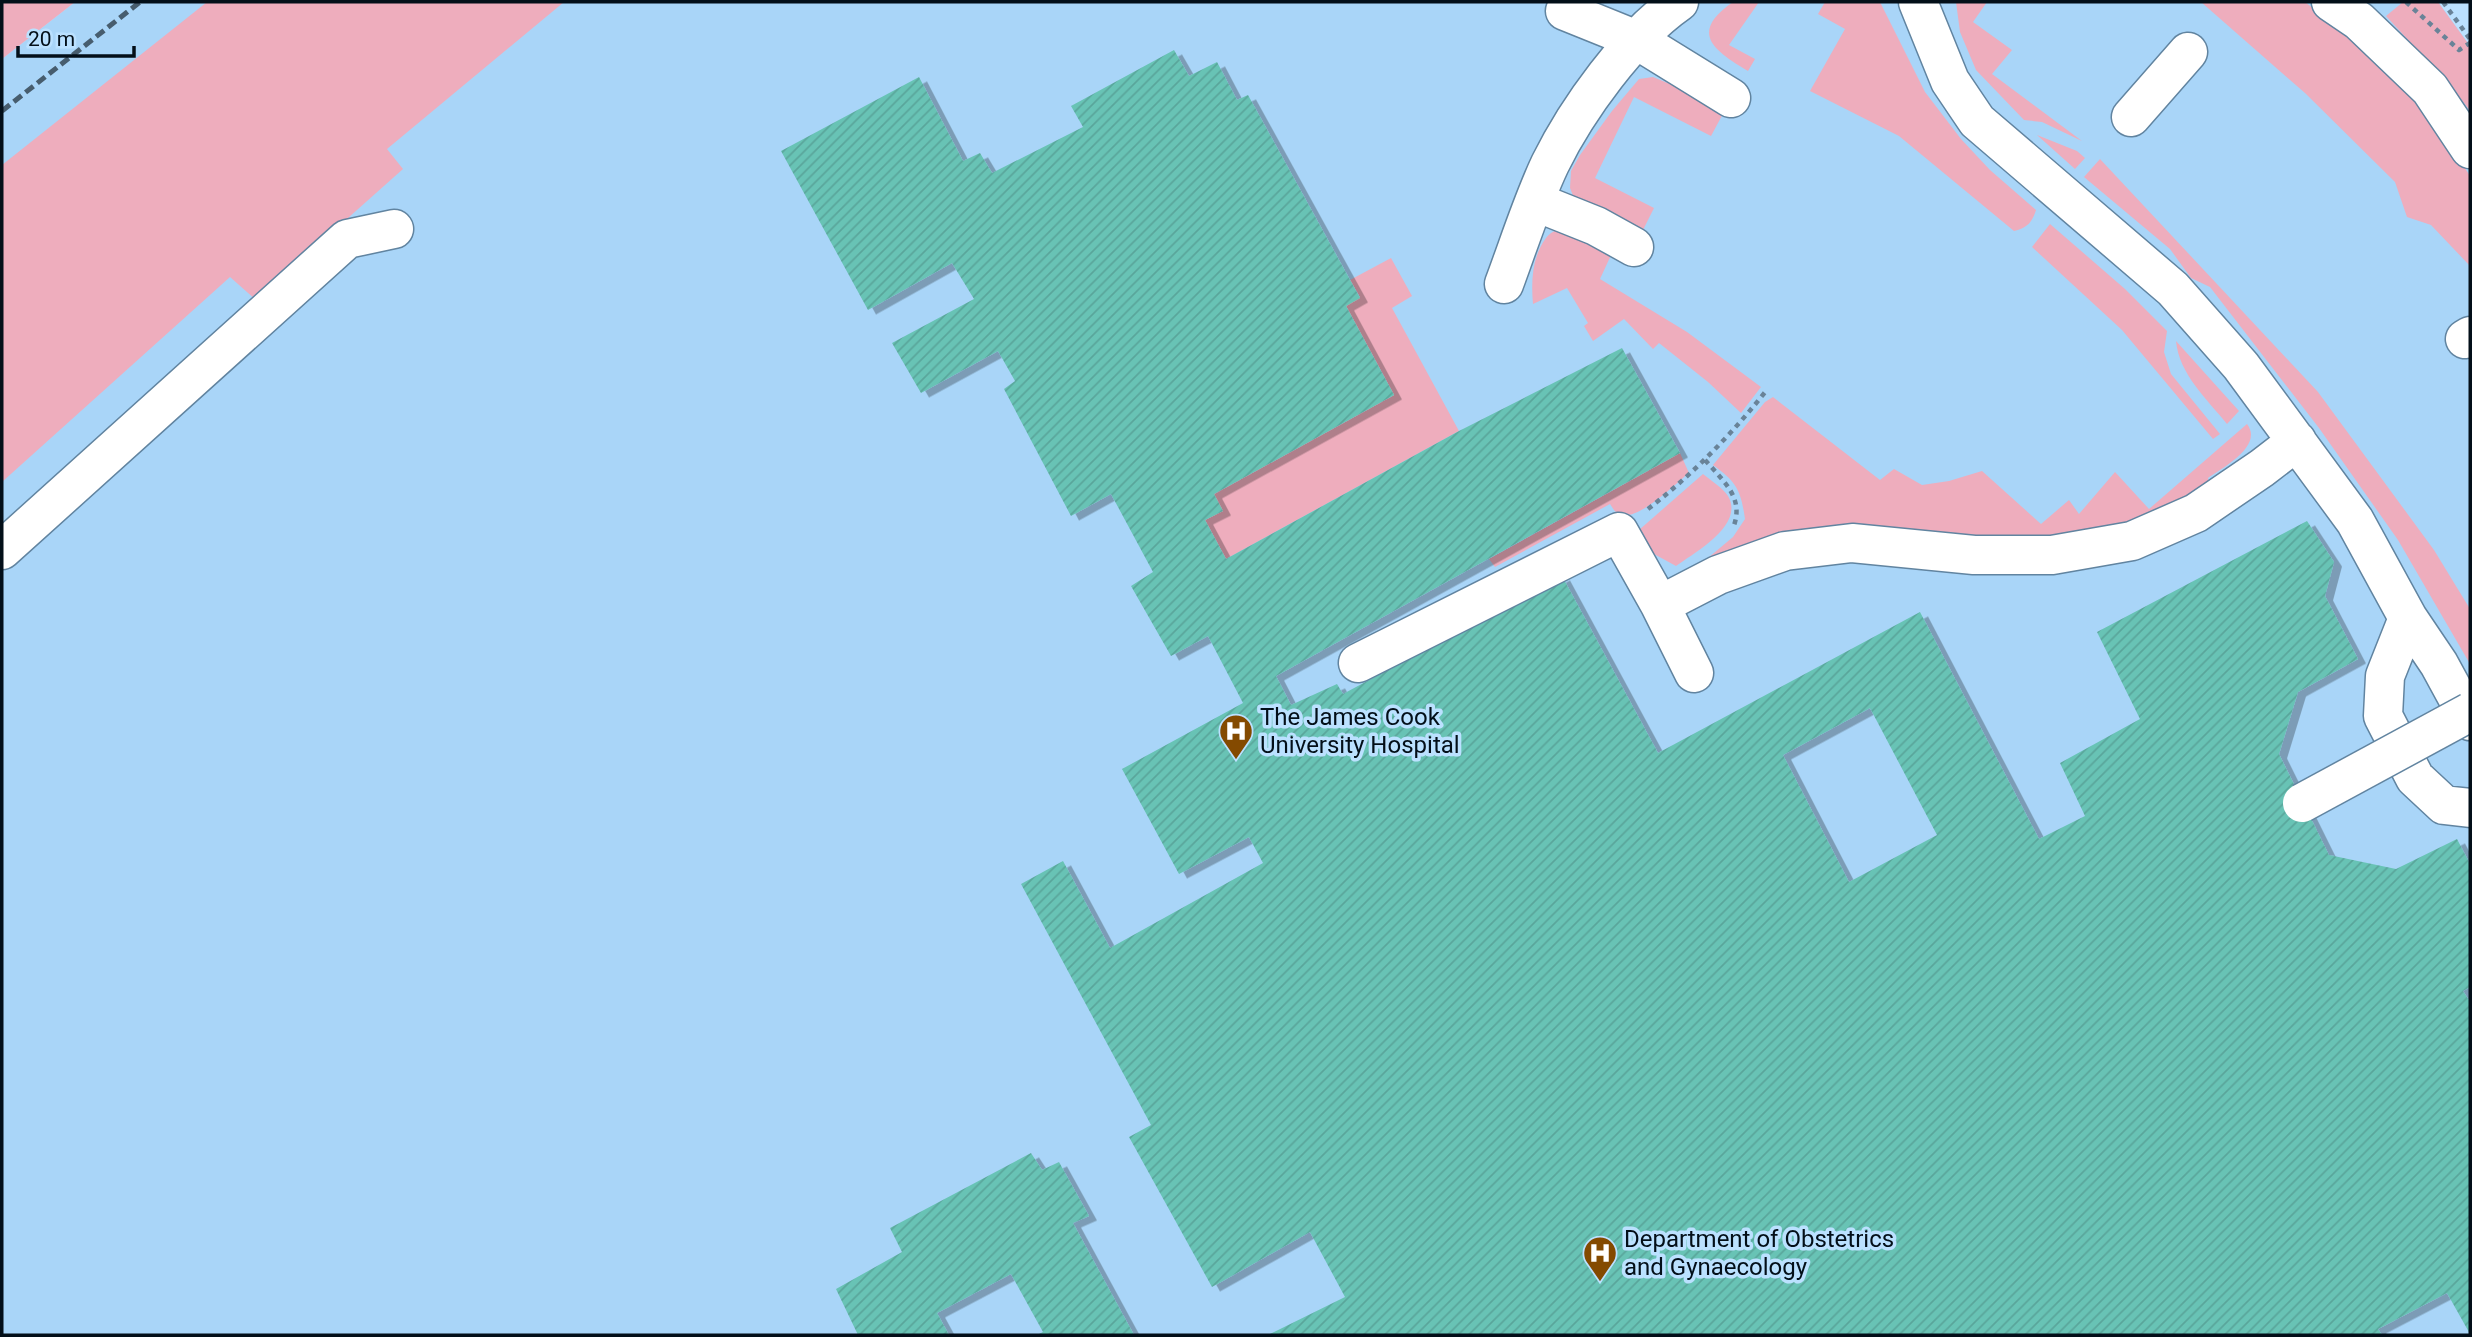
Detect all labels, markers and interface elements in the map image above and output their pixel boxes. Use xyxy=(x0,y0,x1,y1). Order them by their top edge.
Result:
scale bar xyxy=(18,14,133,58)
text: 20 m xyxy=(28,27,75,51)
place label: The James Cook University Hospital xyxy=(1260,703,1460,759)
hospital icon: The James Cook University Hospital xyxy=(1217,712,1255,761)
place label: Department of Obstetrics and Gynaecology xyxy=(1624,1225,1894,1281)
hospital icon: Department of Obstetrics and Gynaecology xyxy=(1581,1234,1619,1283)

